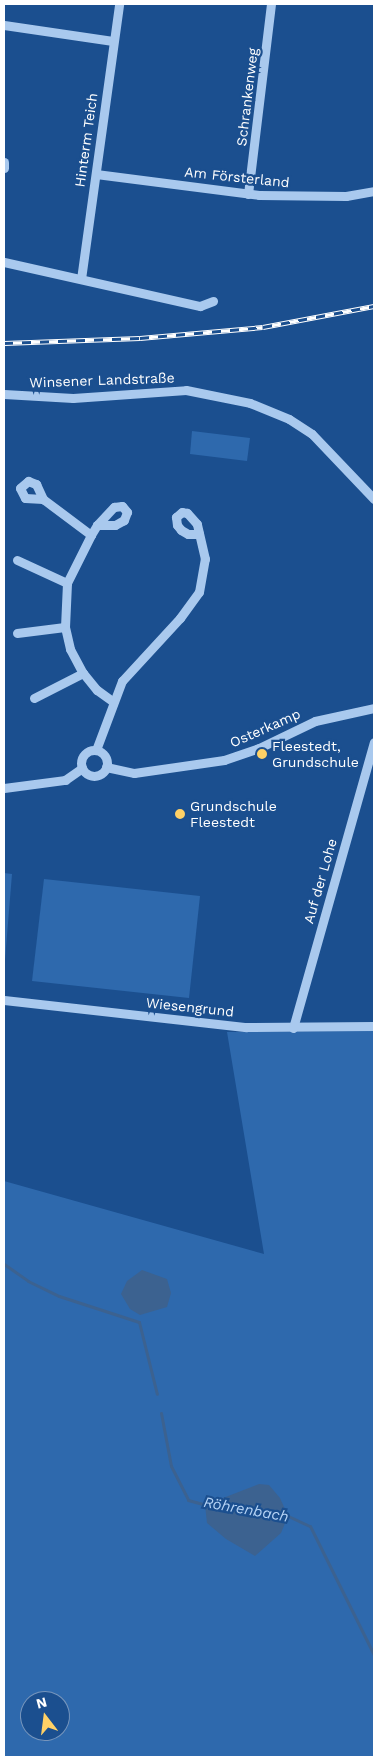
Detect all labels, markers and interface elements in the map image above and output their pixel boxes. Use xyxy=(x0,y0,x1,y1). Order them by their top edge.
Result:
street label: Schrankenweg xyxy=(233,47,261,147)
street label: Hinterm Teich xyxy=(71,92,101,188)
street label: Am Försterland xyxy=(184,163,290,191)
street label: Winsener Landstraße xyxy=(29,369,175,391)
street label: Osterkamp xyxy=(227,705,303,751)
place label: Fleestedt, Grundschule xyxy=(272,738,359,770)
marker: Fleestedt, Grundschule xyxy=(256,748,268,760)
place label: Grundschule Fleestedt xyxy=(190,798,277,830)
marker: Grundschule Fleestedt xyxy=(174,808,186,820)
street label: Auf der Lohe xyxy=(300,836,340,926)
street label: Wiesengrund xyxy=(145,994,235,1020)
water label: Röhrenbach xyxy=(202,1494,290,1526)
north arrow xyxy=(20,1691,70,1741)
text: N xyxy=(34,1693,48,1712)

